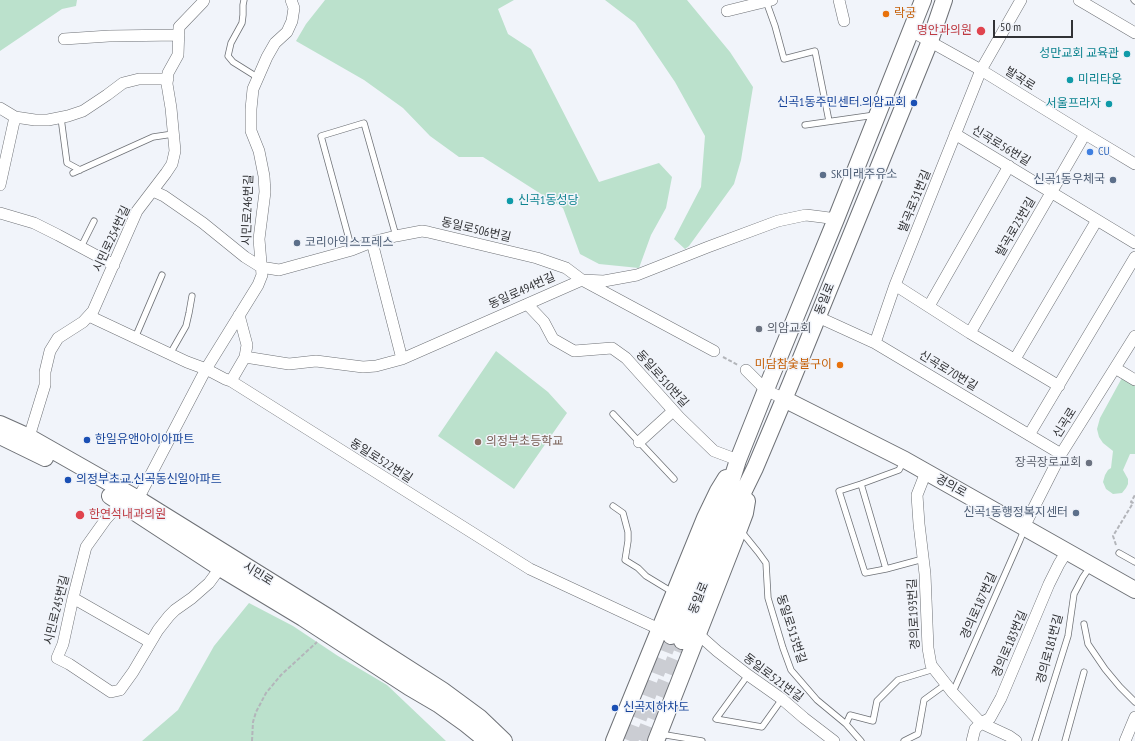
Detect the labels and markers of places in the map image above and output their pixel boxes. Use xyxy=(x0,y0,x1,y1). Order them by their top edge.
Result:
place label: 락궁 xyxy=(894,7,916,21)
marker: 락궁 xyxy=(881,9,891,19)
place label: 명안과의원 xyxy=(917,24,972,38)
marker: 명안과의원 xyxy=(975,25,987,37)
place label: 성만교회 교육관 xyxy=(1039,47,1119,61)
marker: 성만교회 교육관 xyxy=(1122,49,1132,59)
place label: 미리타운 xyxy=(1078,73,1122,87)
marker: 미리타운 xyxy=(1065,75,1075,85)
place label: 신곡1동주민센터.의암교회 xyxy=(777,96,906,110)
place label: 서울프라자 xyxy=(1046,97,1101,111)
marker: 신곡1동주민센터.의암교회 xyxy=(909,98,919,108)
marker: 서울프라자 xyxy=(1104,99,1114,109)
place label: CU xyxy=(1098,145,1110,159)
marker: CU xyxy=(1085,147,1095,157)
place label: SK미래주유소 xyxy=(831,168,897,182)
marker: SK미래주유소 xyxy=(818,170,828,180)
place label: 신곡1동우체국 xyxy=(1033,173,1105,187)
marker: 신곡1동우체국 xyxy=(1108,175,1118,185)
place label: 신곡1동성당 xyxy=(518,194,579,208)
marker: 신곡1동성당 xyxy=(505,196,515,206)
place label: 코리아익스프레스 xyxy=(305,236,393,250)
marker: 코리아익스프레스 xyxy=(292,238,302,248)
place label: 의암교회 xyxy=(767,322,811,336)
marker: 의암교회 xyxy=(754,324,764,334)
place label: 미담참숯불구이 xyxy=(755,358,832,372)
marker: 미담참숯불구이 xyxy=(835,360,845,370)
place label: 한일유앤아이아파트 xyxy=(95,433,194,447)
marker: 한일유앤아이아파트 xyxy=(82,435,92,445)
place label: 의정부초등학교 xyxy=(486,435,563,449)
marker: 의정부초등학교 xyxy=(473,437,483,447)
place label: 장곡장로교회 xyxy=(1015,456,1081,470)
marker: 장곡장로교회 xyxy=(1084,458,1094,468)
place label: 의정부초교.신곡동신일아파트 xyxy=(76,473,222,487)
marker: 의정부초교.신곡동신일아파트 xyxy=(63,475,73,485)
place label: 신곡1동행정복지센터 xyxy=(963,506,1068,520)
place label: 한연석내과의원 xyxy=(89,508,166,522)
marker: 신곡1동행정복지센터 xyxy=(1071,508,1081,518)
marker: 한연석내과의원 xyxy=(74,509,86,521)
place label: 신곡지하차도 xyxy=(623,701,689,715)
marker: 신곡지하차도 xyxy=(610,703,620,713)

